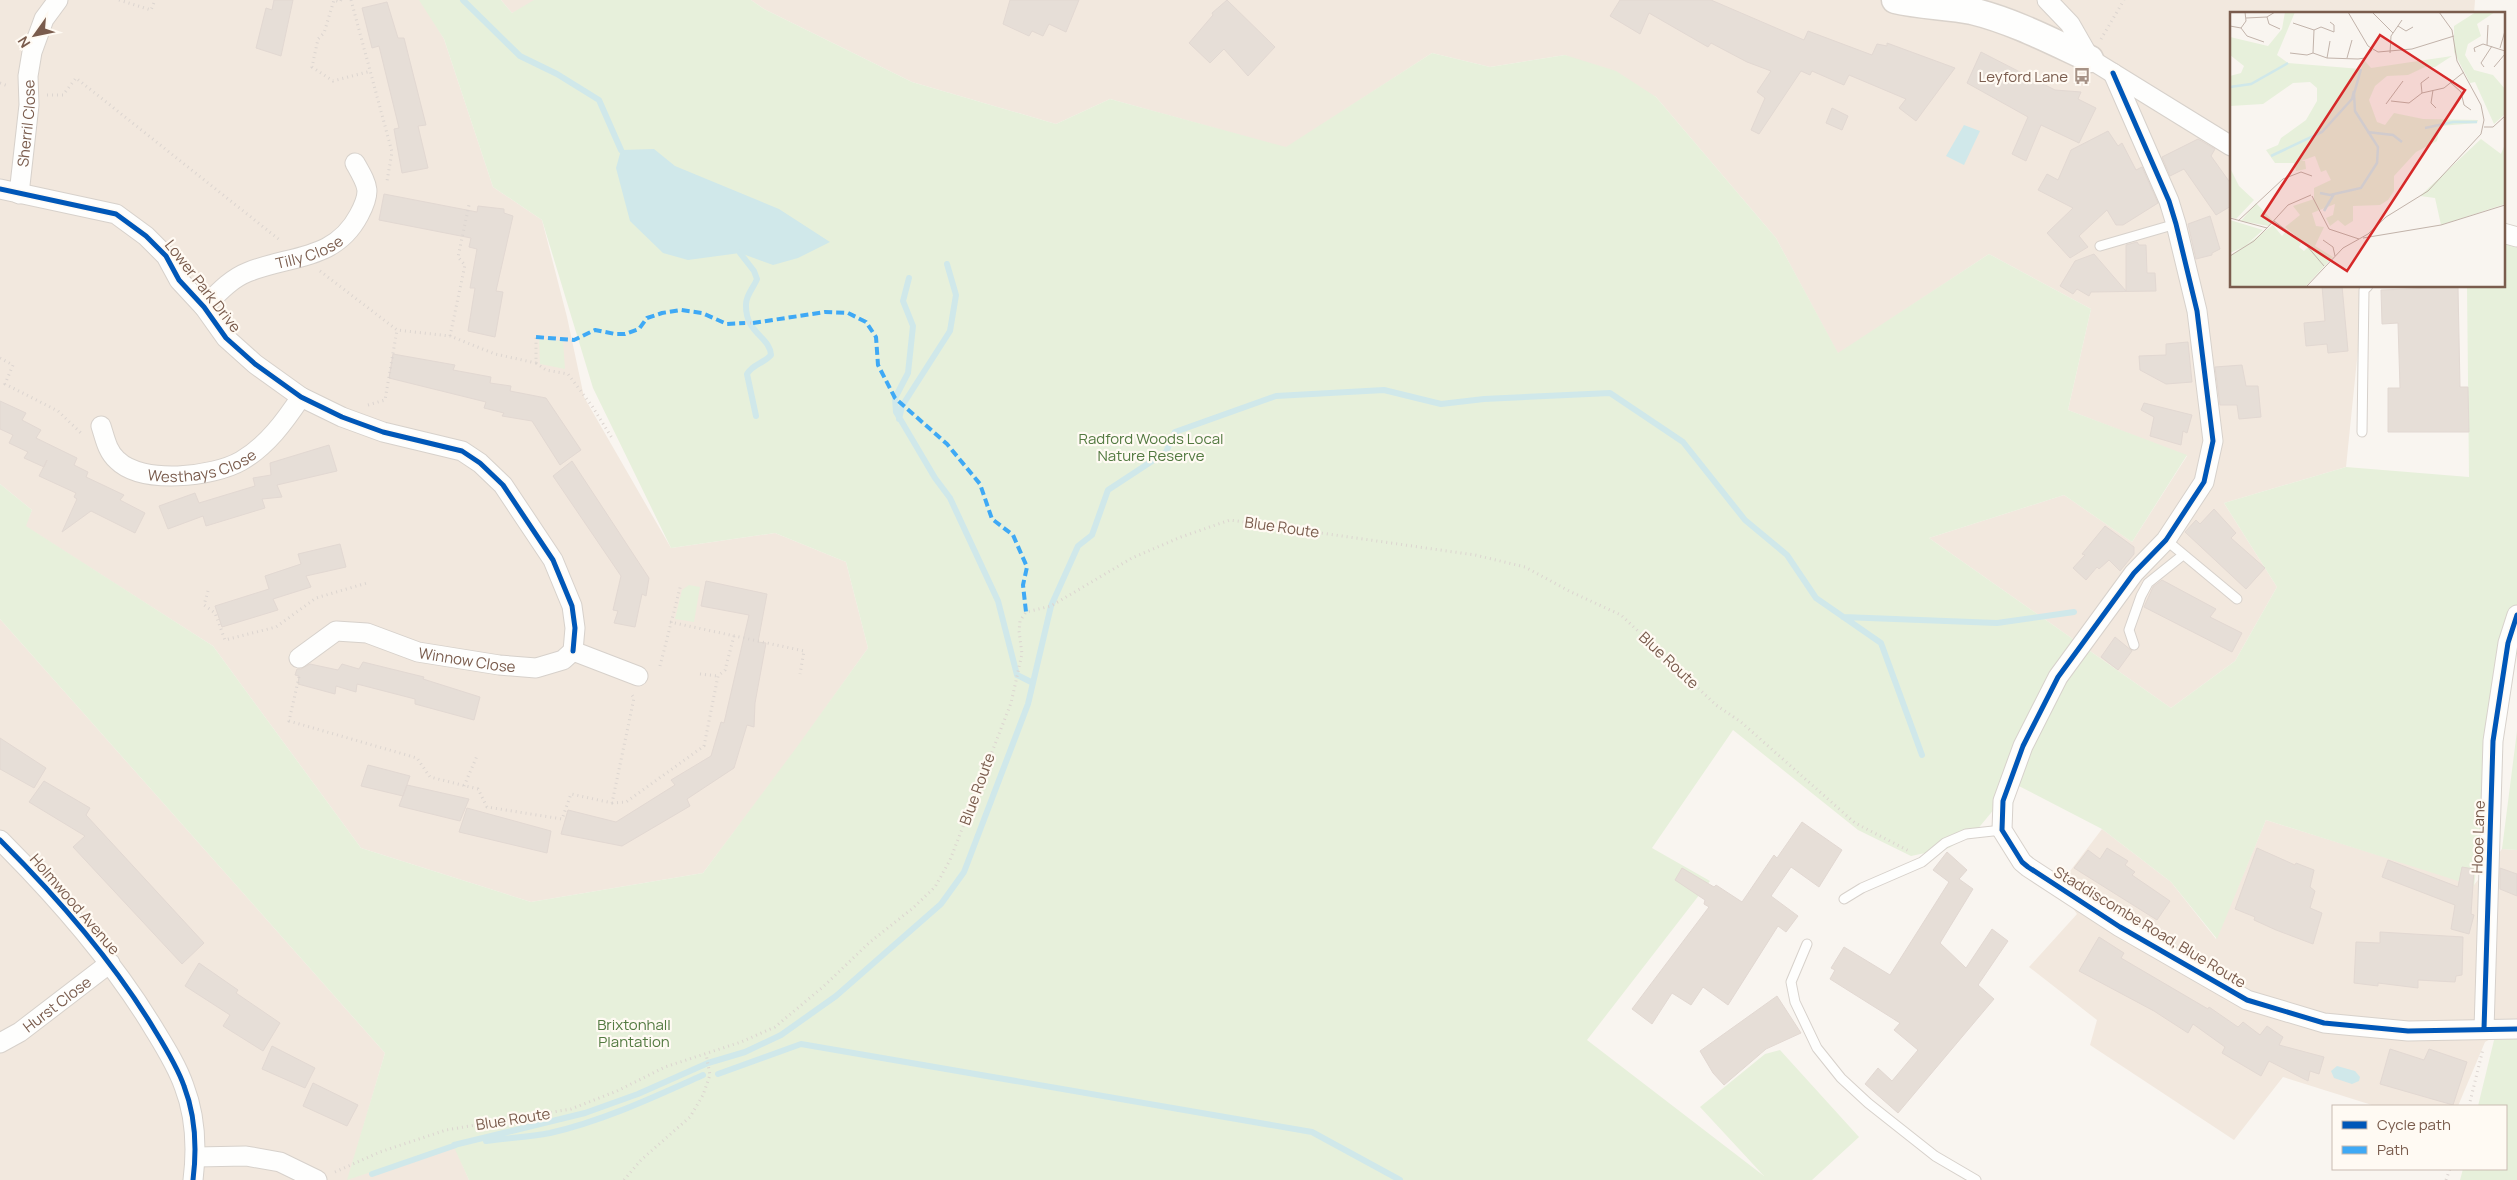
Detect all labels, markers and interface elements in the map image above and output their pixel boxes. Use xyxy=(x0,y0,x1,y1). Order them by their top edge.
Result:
north arrow xyxy=(10,10,60,60)
inset map xyxy=(2230,12,2504,288)
text: N xyxy=(13,33,34,52)
place label: Leyford Lane xyxy=(1979,66,2068,87)
bus stop icon: Leyford Lane xyxy=(2072,66,2092,86)
street label: Sherril Close xyxy=(12,79,40,168)
street label: Tilly Close xyxy=(273,230,347,273)
street label: Lower Park Drive xyxy=(160,235,246,337)
park label: Radford Woods Local Nature Reserve xyxy=(1079,428,1223,466)
street label: Westhays Close xyxy=(146,444,260,487)
street label: Blue Route xyxy=(1243,511,1321,543)
street label: Blue Route xyxy=(1634,627,1704,693)
street label: Winnow Close xyxy=(417,642,517,677)
street label: Blue Route xyxy=(954,750,1000,828)
street label: Hooe Lane xyxy=(2466,800,2490,874)
street label: Holmwood Avenue xyxy=(25,849,125,959)
street label: Staddiscombe Road, Blue Route xyxy=(2050,861,2250,993)
street label: Hurst Close xyxy=(18,971,95,1037)
park label: Brixtonhall Plantation xyxy=(597,1014,671,1052)
street label: Blue Route xyxy=(474,1103,552,1135)
legend xyxy=(2332,1105,2507,1170)
text: Cycle path xyxy=(2377,1114,2451,1135)
text: Path xyxy=(2377,1139,2409,1160)

